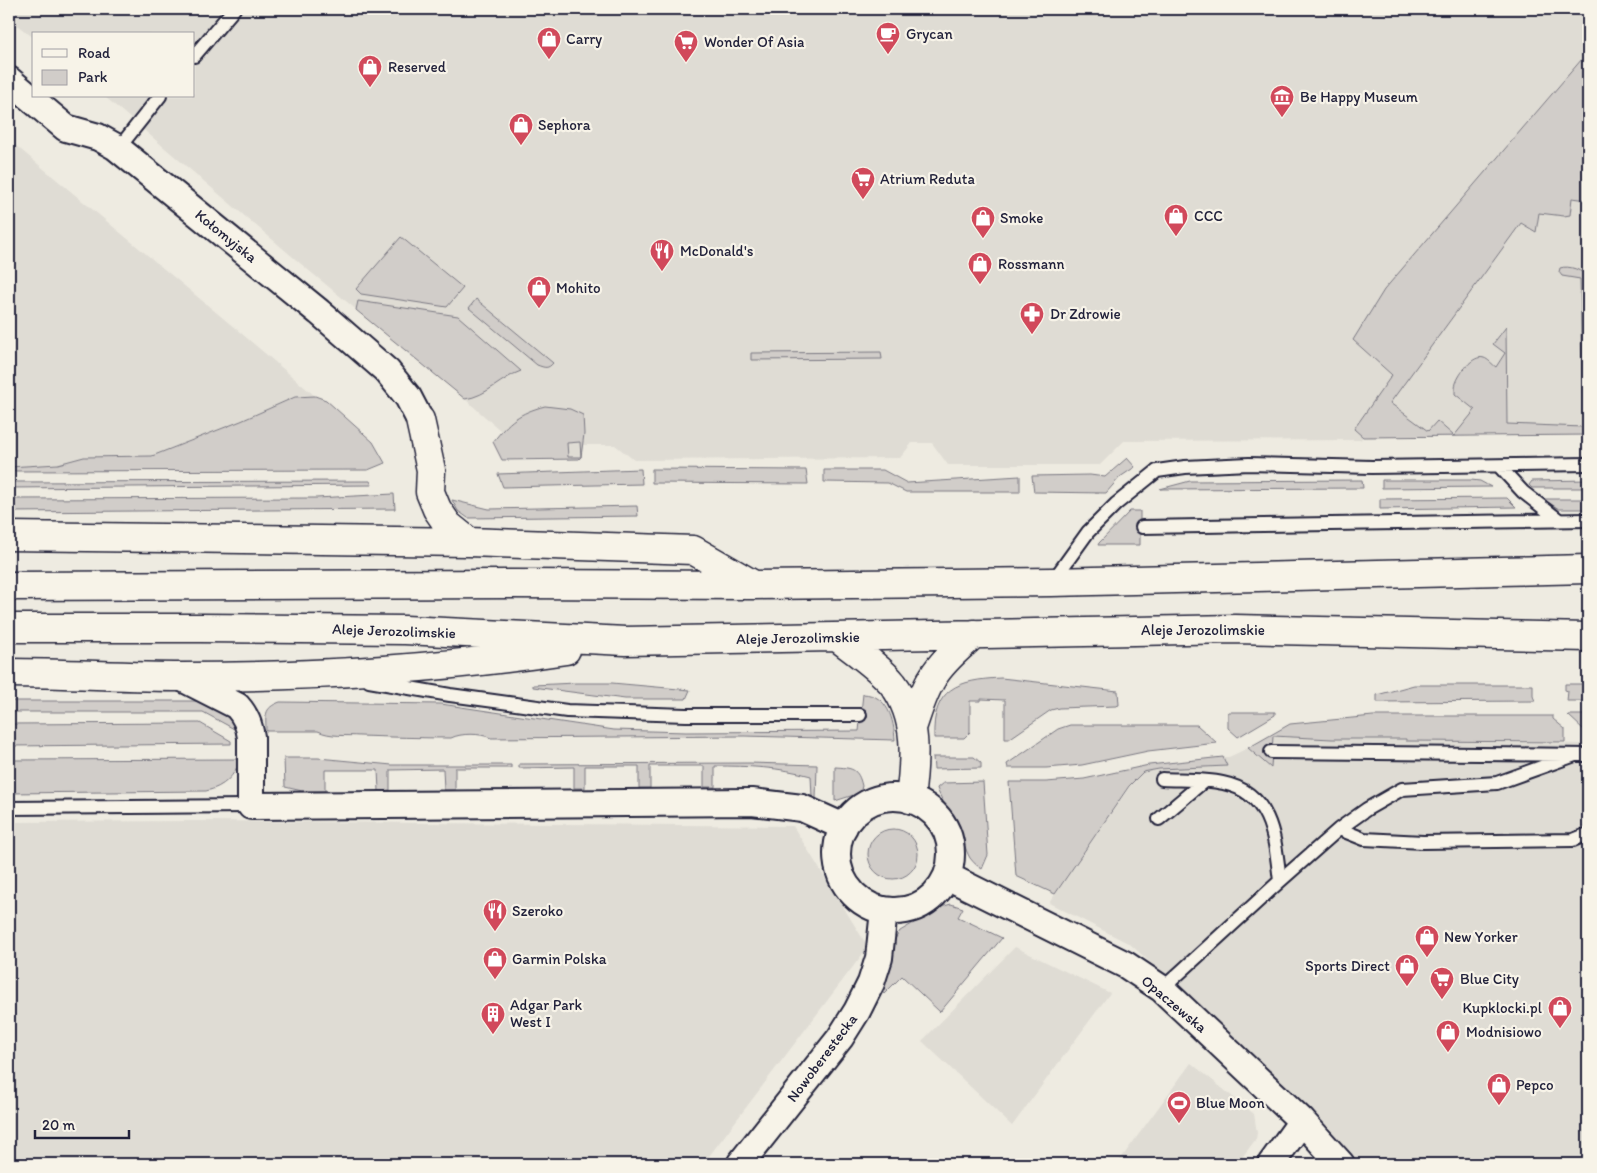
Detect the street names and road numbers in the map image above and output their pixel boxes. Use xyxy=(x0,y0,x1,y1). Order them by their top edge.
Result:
street label: Kołomyjska xyxy=(191,206,261,267)
street label: Aleje Jerozolimskie xyxy=(332,620,456,642)
street label: Aleje Jerozolimskie xyxy=(1141,621,1265,639)
street label: Aleje Jerozolimskie xyxy=(736,628,860,648)
street label: Opaczewska xyxy=(1138,971,1211,1037)
street label: Nowoberestecka xyxy=(783,1010,861,1106)

